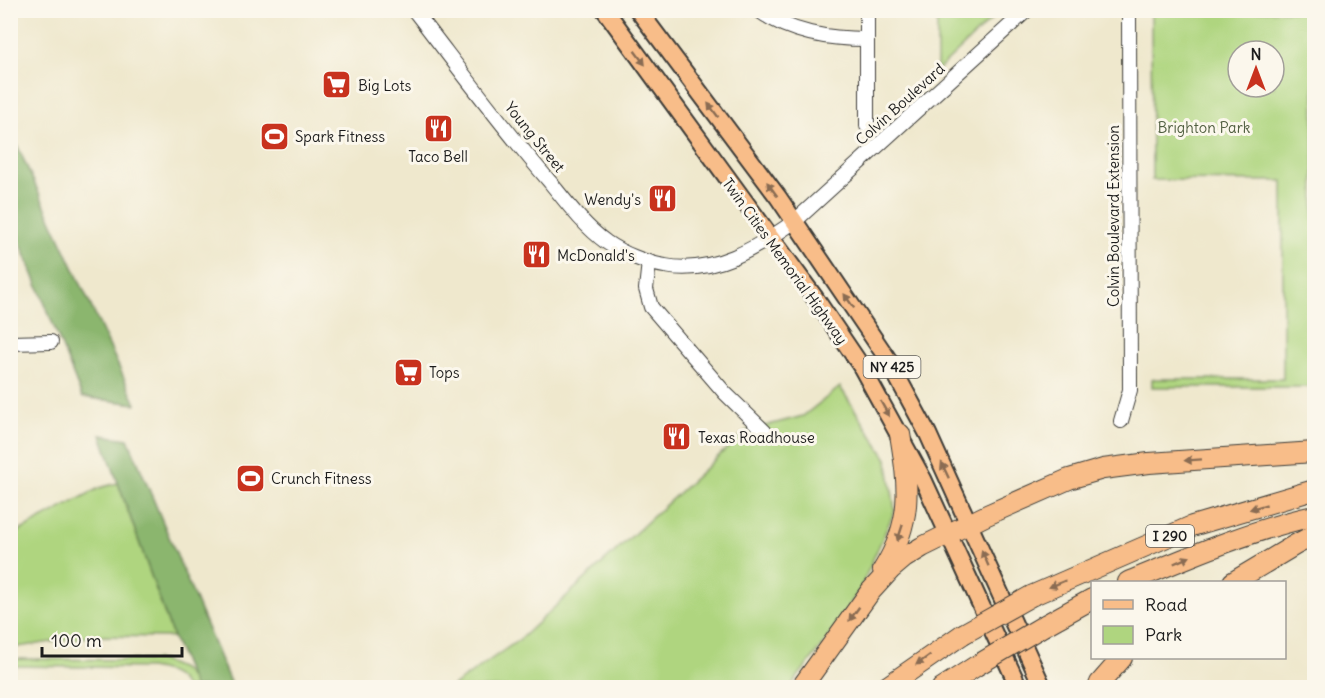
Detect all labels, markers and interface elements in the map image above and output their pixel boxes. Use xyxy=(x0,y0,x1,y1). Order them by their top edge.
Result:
north arrow xyxy=(1226,39,1286,99)
text: N xyxy=(1250,44,1262,64)
one-way arrow xyxy=(634,49,646,65)
street label: Colvin Boulevard xyxy=(852,59,949,149)
supermarket icon: Big Lots xyxy=(321,69,353,101)
place label: Big Lots xyxy=(358,76,411,95)
street label: Young Street xyxy=(501,98,569,176)
one-way arrow xyxy=(707,103,719,119)
restaurant icon: Taco Bell xyxy=(422,113,454,145)
park label: Brighton Park xyxy=(1158,118,1251,137)
sports icon: Spark Fitness xyxy=(258,120,290,152)
street label: Colvin Boulevard Extension xyxy=(1104,125,1123,307)
place label: Spark Fitness xyxy=(295,127,385,146)
place label: Taco Bell xyxy=(408,147,468,166)
street label: Twin Cities Memorial Highway xyxy=(718,174,852,348)
one-way arrow xyxy=(766,181,778,197)
restaurant icon: Wendy's xyxy=(646,183,678,215)
place label: Wendy's xyxy=(584,190,641,209)
restaurant icon: McDonald's xyxy=(520,239,552,271)
place label: McDonald's xyxy=(557,246,635,265)
one-way arrow xyxy=(843,293,855,309)
supermarket icon: Tops xyxy=(392,356,424,388)
road number: NY 425 xyxy=(864,356,920,378)
place label: Tops xyxy=(429,363,460,382)
one-way arrow xyxy=(880,401,890,418)
restaurant icon: Texas Roadhouse xyxy=(661,421,693,453)
place label: Texas Roadhouse xyxy=(698,428,815,447)
one-way arrow xyxy=(1184,455,1203,464)
sports icon: Crunch Fitness xyxy=(234,462,266,494)
one-way arrow xyxy=(940,462,949,479)
place label: Crunch Fitness xyxy=(271,469,372,488)
one-way arrow xyxy=(1249,503,1267,512)
one-way arrow xyxy=(895,524,905,542)
road number: I 290 xyxy=(1146,525,1194,547)
one-way arrow xyxy=(980,549,989,566)
one-way arrow xyxy=(1173,555,1191,564)
one-way arrow xyxy=(1049,580,1066,589)
legend xyxy=(1091,581,1286,659)
text: Road xyxy=(1145,593,1188,616)
one-way arrow xyxy=(848,606,860,622)
scale bar xyxy=(42,620,182,658)
text: Park xyxy=(1145,623,1182,646)
text: 100 m xyxy=(51,629,102,652)
one-way arrow xyxy=(916,654,932,666)

